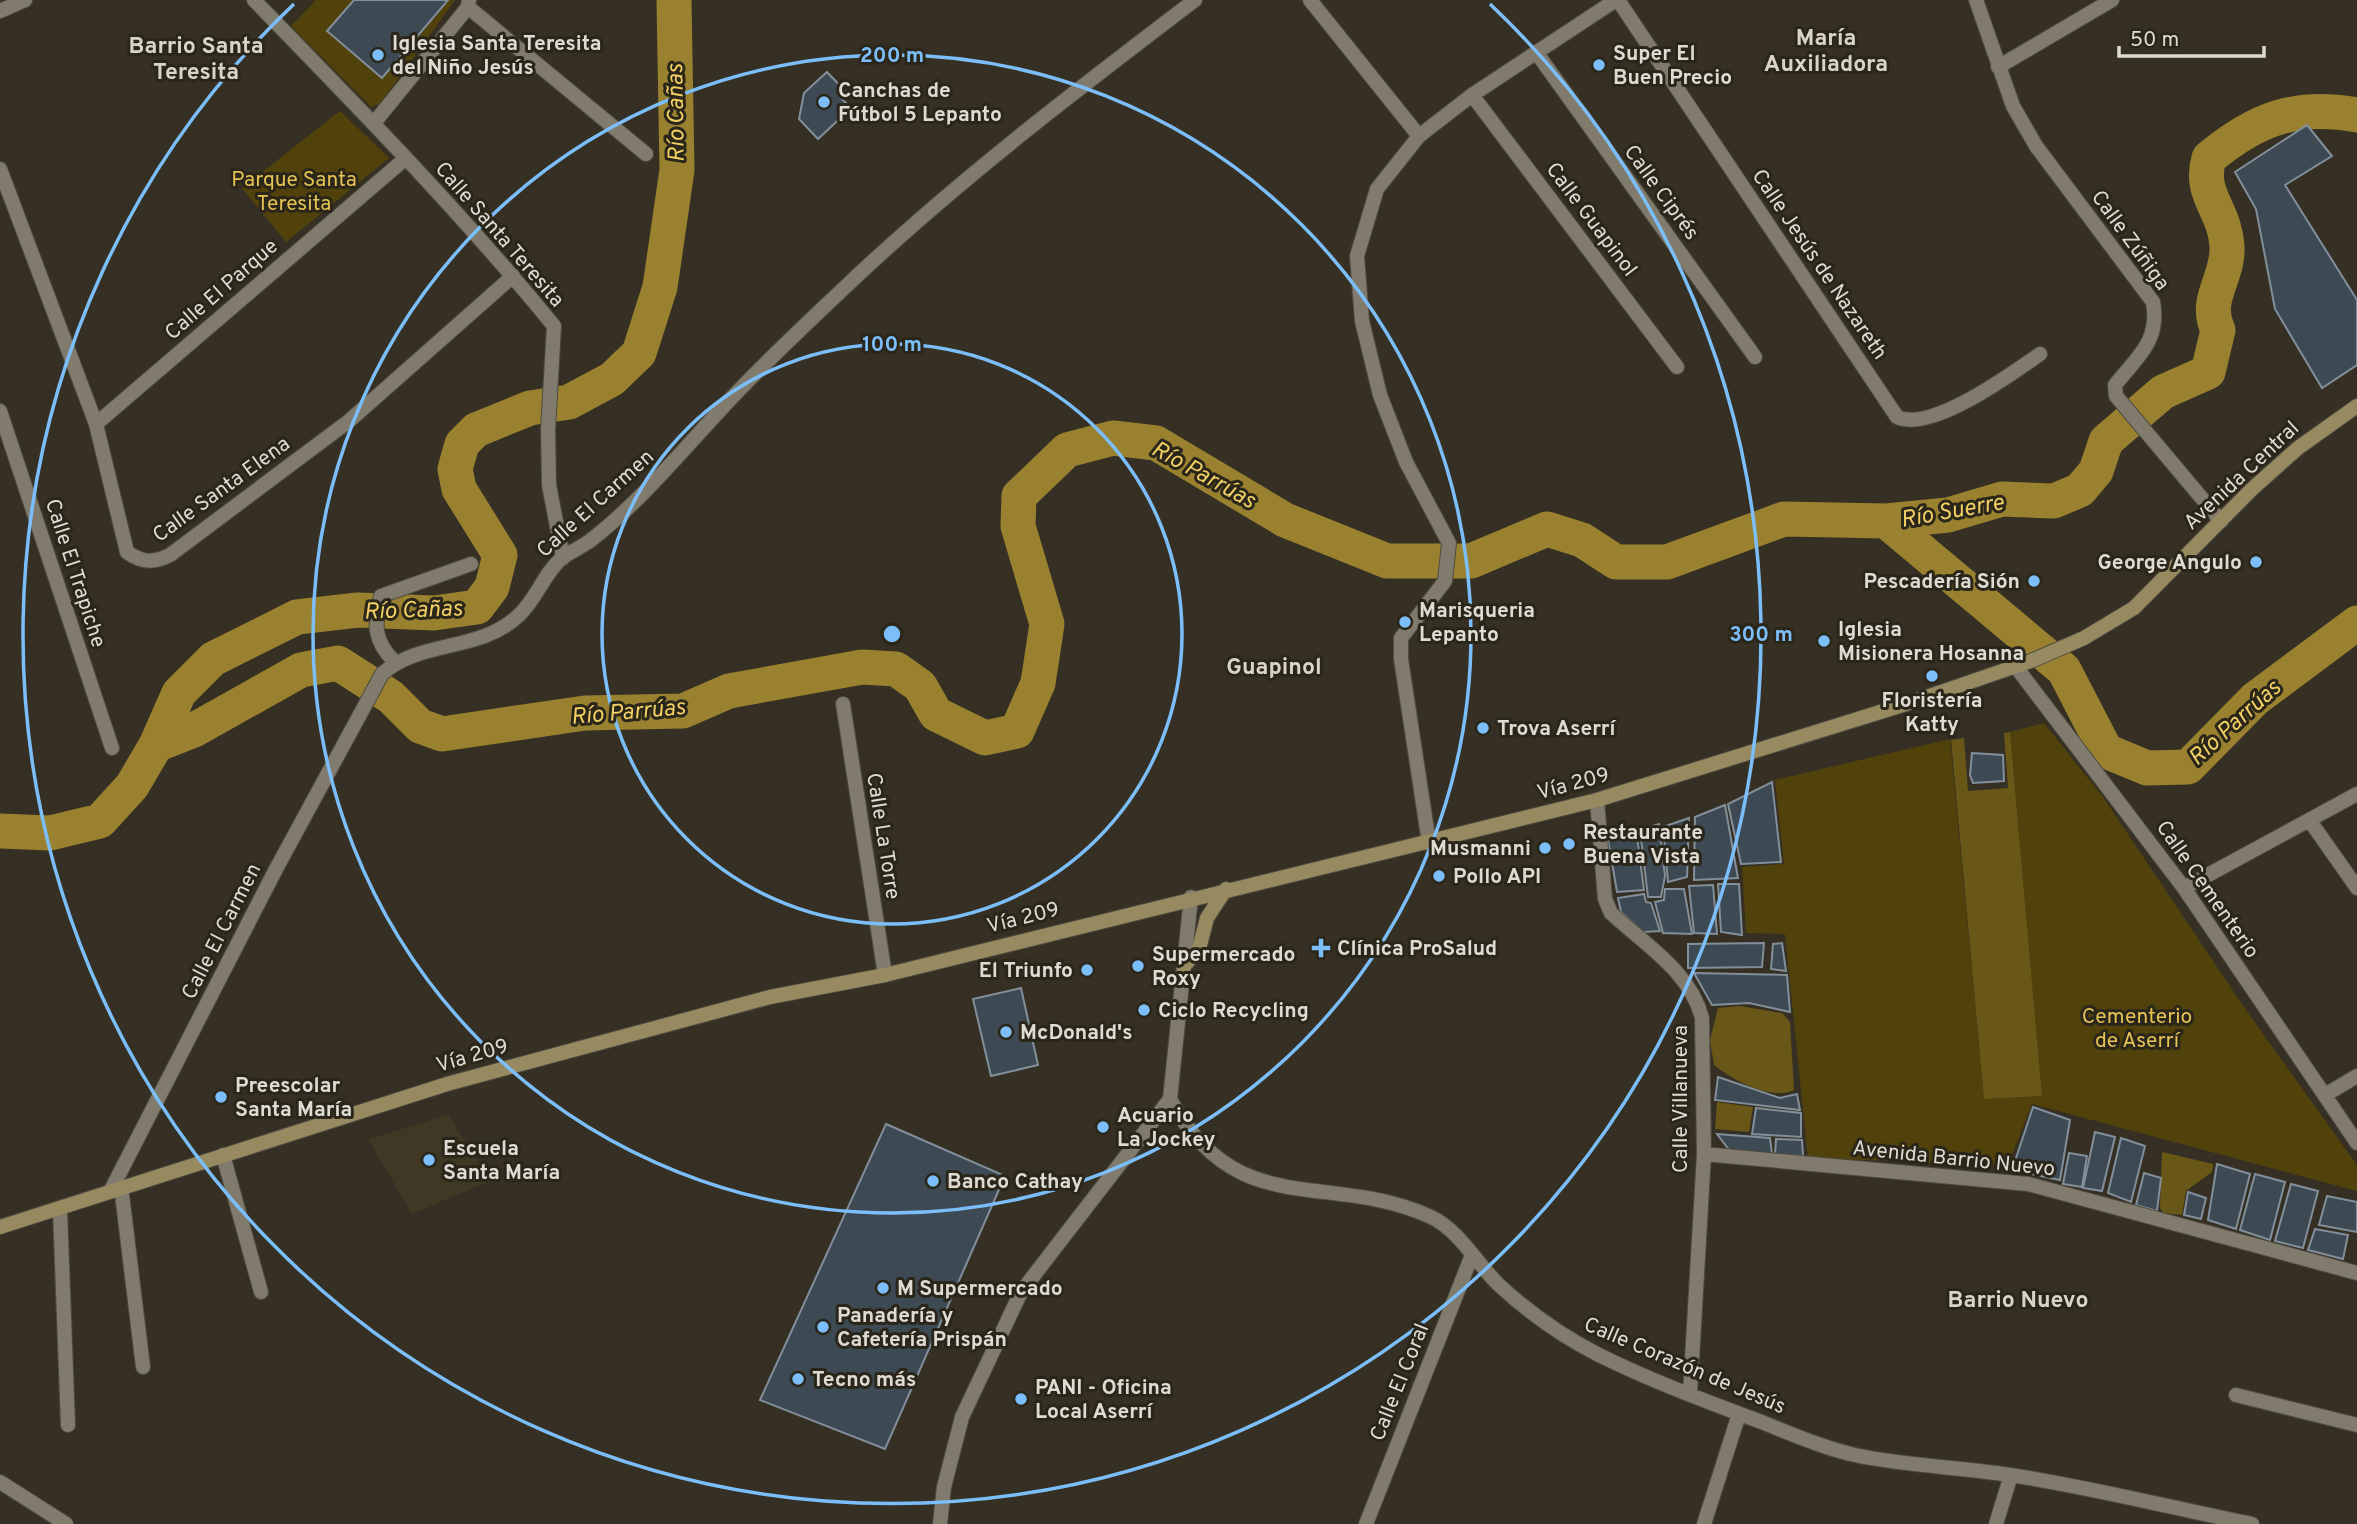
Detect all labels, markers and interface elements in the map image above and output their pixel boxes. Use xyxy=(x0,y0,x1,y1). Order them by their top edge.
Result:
scale bar xyxy=(2119,14,2264,58)
district label: María Auxiliadora xyxy=(1764,25,1888,80)
text: 50 m xyxy=(2130,27,2179,54)
place label: Iglesia Santa Teresita del Niño Jesús xyxy=(392,31,602,82)
district label: Barrio Santa Teresita xyxy=(128,33,264,88)
place label: Super El Buen Precio xyxy=(1613,41,1732,92)
text: 200 m xyxy=(860,43,924,70)
marker: Iglesia Santa Teresita del Niño Jesús xyxy=(370,47,386,63)
marker: Super El Buen Precio xyxy=(1591,57,1607,73)
water label: Río Cañas xyxy=(662,63,693,162)
place label: Canchas de Fútbol 5 Lepanto xyxy=(838,78,1002,129)
marker: Canchas de Fútbol 5 Lepanto xyxy=(816,94,832,110)
street label: Calle Ciprés xyxy=(1617,140,1704,246)
street label: Calle Santa Teresita xyxy=(428,156,570,314)
street label: Calle Guapinol xyxy=(1539,157,1643,282)
street label: Calle Jesús de Nazareth xyxy=(1745,164,1893,365)
park label: Parque Santa Teresita xyxy=(231,167,357,218)
street label: Calle Zúñiga xyxy=(2084,185,2175,296)
street label: Calle El Parque xyxy=(160,234,284,347)
text: 100 m xyxy=(862,332,922,359)
street label: Avenida Central xyxy=(2179,416,2306,537)
street label: Calle Santa Elena xyxy=(148,431,296,549)
water label: Río Parrúas xyxy=(1146,436,1261,517)
street label: Calle El Carmen xyxy=(531,444,661,564)
water label: Río Suerre xyxy=(1899,489,2007,536)
street label: Calle El Trapiche xyxy=(38,496,111,651)
place label: George Angulo xyxy=(2098,550,2242,577)
marker: George Angulo xyxy=(2248,554,2264,570)
place label: Pescadería Sión xyxy=(1863,569,2020,596)
marker: Pescadería Sión xyxy=(2026,573,2042,589)
water label: Río Cañas xyxy=(363,595,463,628)
place label: Marisqueria Lepanto xyxy=(1419,598,1535,649)
marker: Marisqueria Lepanto xyxy=(1397,614,1413,630)
place label: Iglesia Misionera Hosanna xyxy=(1838,617,2024,668)
centre of rings xyxy=(880,622,904,646)
text: 300 m xyxy=(1729,622,1793,649)
marker: Iglesia Misionera Hosanna xyxy=(1816,633,1832,649)
district label: Guapinol xyxy=(1226,654,1322,683)
marker: Floristería Katty xyxy=(1924,668,1940,684)
water label: Río Parrúas xyxy=(2183,674,2289,773)
place label: Floristería Katty xyxy=(1882,688,1982,739)
water label: Río Parrúas xyxy=(570,694,687,733)
place label: Trova Aserrí xyxy=(1497,716,1617,743)
marker: Trova Aserrí xyxy=(1475,720,1491,736)
street label: Vía 209 xyxy=(1534,762,1613,807)
street label: Calle La Torre xyxy=(859,771,906,901)
street label: Calle Cementerio xyxy=(2149,816,2264,964)
place label: Restaurante Buena Vista xyxy=(1583,820,1703,871)
place label: Musmanni xyxy=(1430,836,1531,863)
marker: Restaurante Buena Vista xyxy=(1561,836,1577,852)
marker: Musmanni xyxy=(1537,840,1553,856)
street label: Calle El Carmen xyxy=(176,859,268,1004)
place label: Pollo API xyxy=(1453,864,1541,891)
marker: Pollo API xyxy=(1431,868,1447,884)
street label: Vía 209 xyxy=(984,896,1062,940)
place label: Clínica ProSalud xyxy=(1337,936,1497,963)
marker: Clínica ProSalud xyxy=(1311,938,1331,958)
place label: Supermercado Roxy xyxy=(1152,942,1295,993)
place label: El Triunfo xyxy=(979,958,1073,985)
marker: Supermercado Roxy xyxy=(1130,958,1146,974)
marker: El Triunfo xyxy=(1079,962,1095,978)
place label: Ciclo Recycling xyxy=(1158,998,1309,1025)
marker: Ciclo Recycling xyxy=(1136,1002,1152,1018)
park label: Cementerio de Aserrí xyxy=(2082,1004,2192,1055)
place label: McDonald's xyxy=(1020,1020,1133,1047)
marker: McDonald's xyxy=(998,1024,1014,1040)
street label: Calle Villanueva xyxy=(1668,1025,1695,1173)
street label: Vía 209 xyxy=(433,1033,512,1080)
place label: Preescolar Santa María xyxy=(235,1073,352,1124)
marker: Preescolar Santa María xyxy=(213,1089,229,1105)
place label: Acuario La Jockey xyxy=(1117,1103,1215,1154)
marker: Acuario La Jockey xyxy=(1095,1119,1111,1135)
street label: Avenida Barrio Nuevo xyxy=(1851,1135,2056,1184)
place label: Escuela Santa María xyxy=(443,1136,560,1187)
marker: Escuela Santa María xyxy=(421,1152,437,1168)
place label: Banco Cathay xyxy=(947,1169,1083,1196)
marker: Banco Cathay xyxy=(925,1173,941,1189)
place label: M Supermercado xyxy=(897,1276,1063,1303)
marker: M Supermercado xyxy=(875,1280,891,1296)
district label: Barrio Nuevo xyxy=(1948,1287,2088,1316)
place label: Panadería y Cafetería Prispán xyxy=(837,1303,1007,1354)
street label: Calle Corazón de Jesús xyxy=(1579,1312,1789,1421)
marker: Panadería y Cafetería Prispán xyxy=(815,1319,831,1335)
street label: Calle El Coral xyxy=(1365,1320,1436,1445)
place label: Tecno más xyxy=(812,1367,916,1394)
marker: Tecno más xyxy=(790,1371,806,1387)
place label: PANI - Oficina Local Aserrí xyxy=(1035,1375,1172,1426)
marker: PANI - Oficina Local Aserrí xyxy=(1013,1391,1029,1407)

